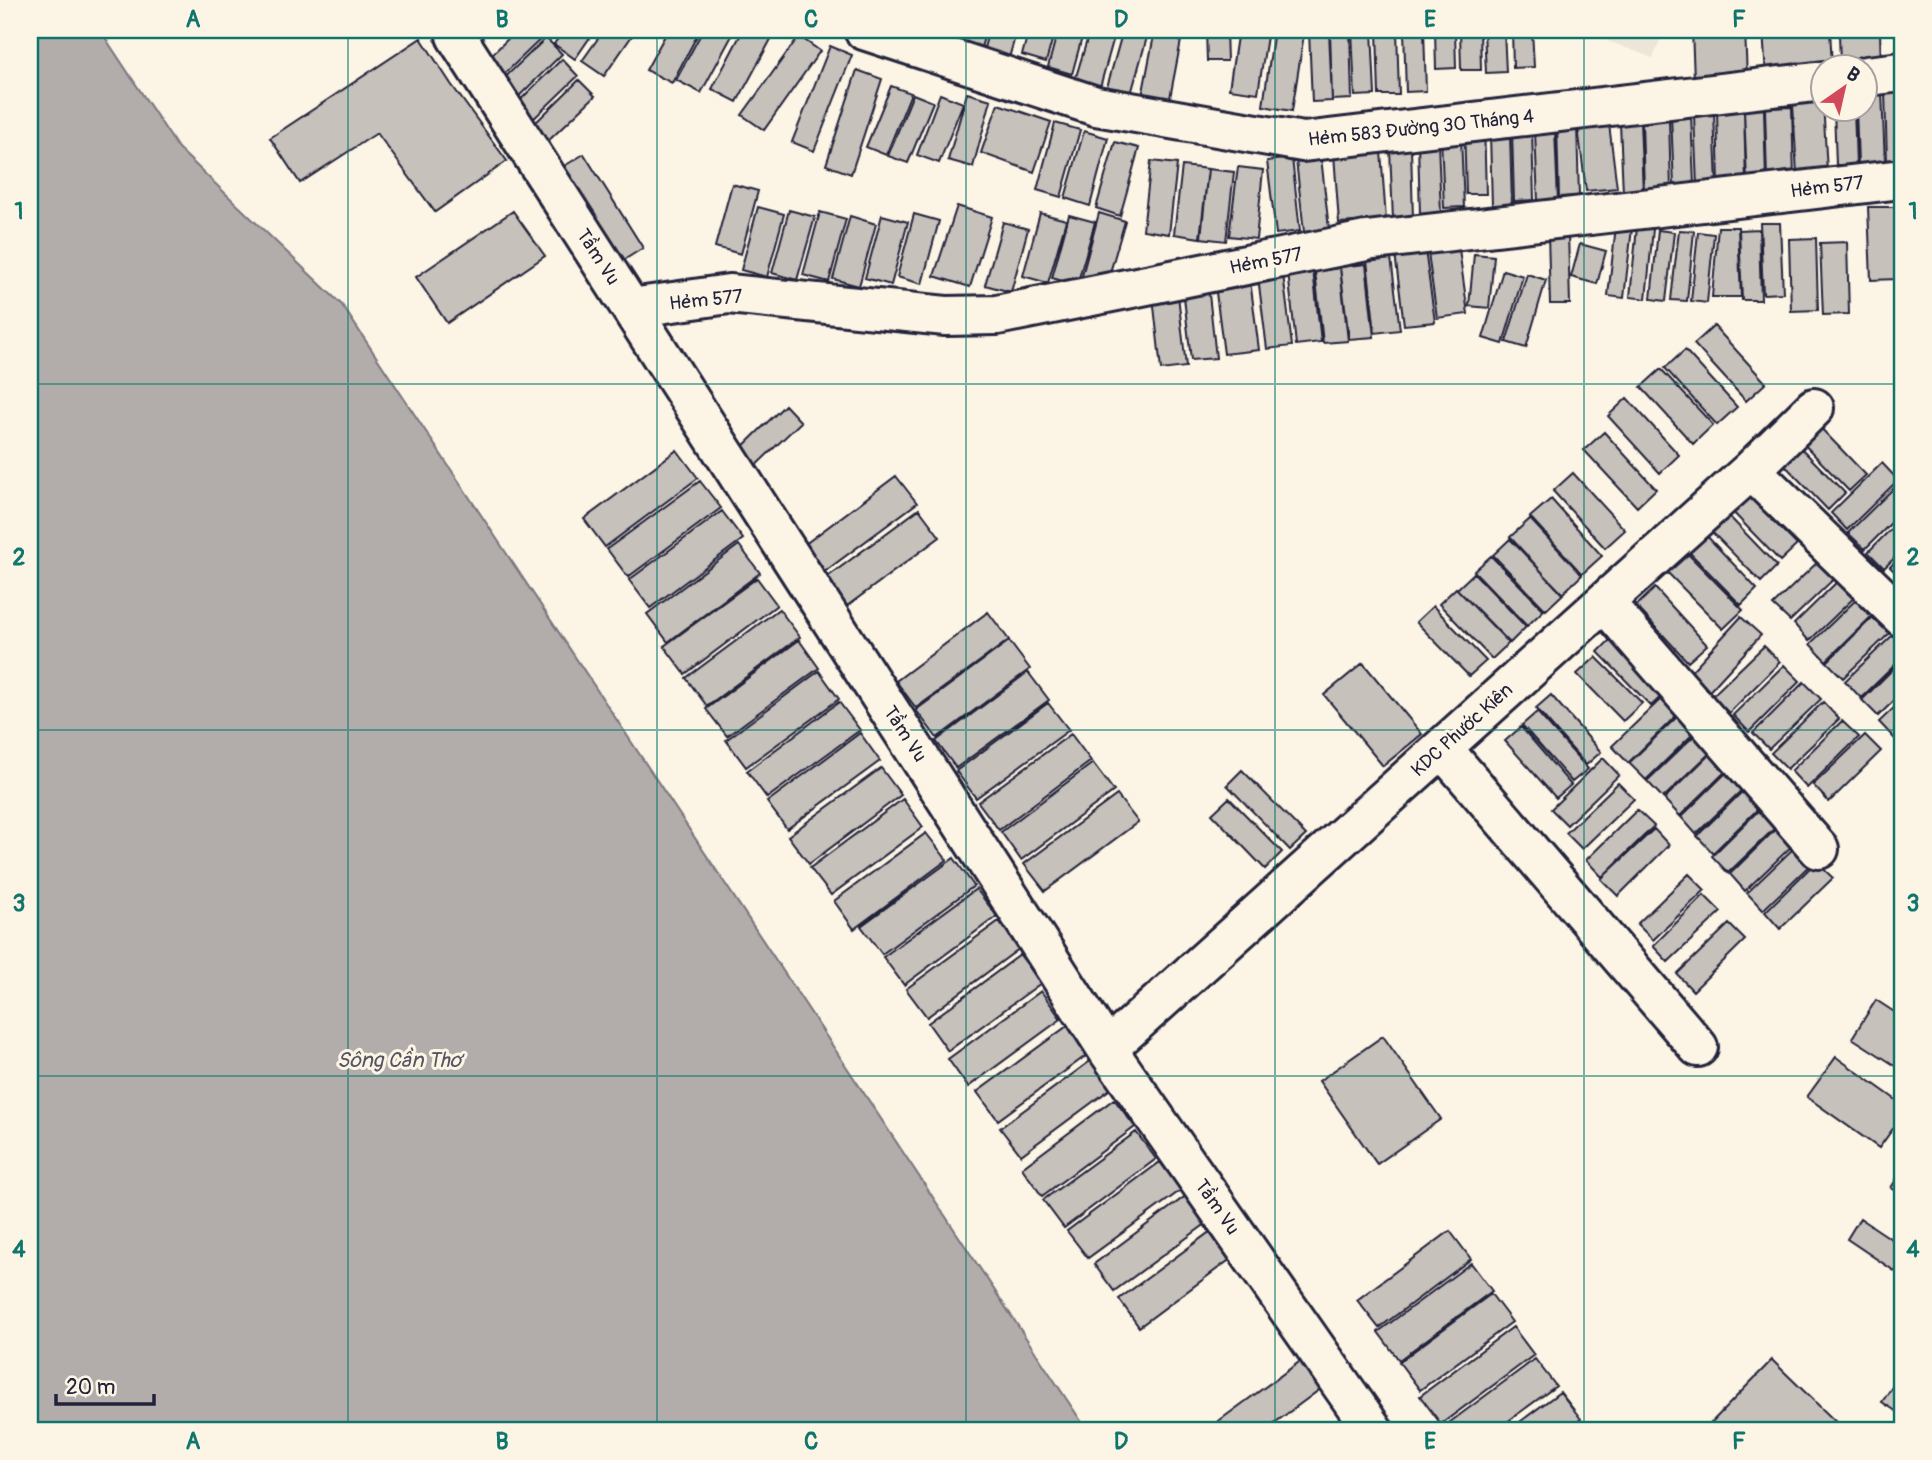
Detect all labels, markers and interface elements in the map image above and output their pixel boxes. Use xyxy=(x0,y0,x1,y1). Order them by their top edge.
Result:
text: A xyxy=(186,5,201,34)
text: B xyxy=(495,5,509,34)
text: C xyxy=(804,5,818,34)
text: D xyxy=(1114,5,1128,34)
text: E xyxy=(1424,5,1436,34)
text: F xyxy=(1732,5,1746,34)
north arrow xyxy=(1810,52,1880,122)
text: B xyxy=(1842,62,1864,88)
street label: Hẻm 583 Đường 30 Tháng 4 xyxy=(1307,104,1535,152)
street label: Hẻm 577 xyxy=(1789,171,1865,203)
text: 1 xyxy=(15,197,24,226)
text: 1 xyxy=(1909,197,1918,226)
street label: Tầm Vu xyxy=(571,224,625,290)
street label: Hẻm 577 xyxy=(1228,242,1304,280)
street label: Hẻm 577 xyxy=(668,284,744,316)
text: 2 xyxy=(13,543,26,572)
text: 2 xyxy=(1907,543,1920,572)
street label: KDC Phước Kiên xyxy=(1406,678,1518,782)
street label: Tầm Vu xyxy=(878,701,932,767)
text: 3 xyxy=(13,889,25,918)
text: 3 xyxy=(1907,889,1919,918)
water label: Sông Cần Thơ xyxy=(337,1047,466,1074)
street label: Tầm Vu xyxy=(1189,1175,1245,1239)
text: 4 xyxy=(12,1235,26,1264)
text: 4 xyxy=(1906,1235,1920,1264)
scale bar xyxy=(56,1362,154,1406)
text: 20 m xyxy=(66,1374,115,1401)
text: A xyxy=(186,1427,201,1456)
text: B xyxy=(495,1427,509,1456)
text: C xyxy=(804,1427,818,1456)
text: D xyxy=(1114,1427,1128,1456)
text: E xyxy=(1424,1427,1436,1456)
text: F xyxy=(1732,1427,1746,1456)

